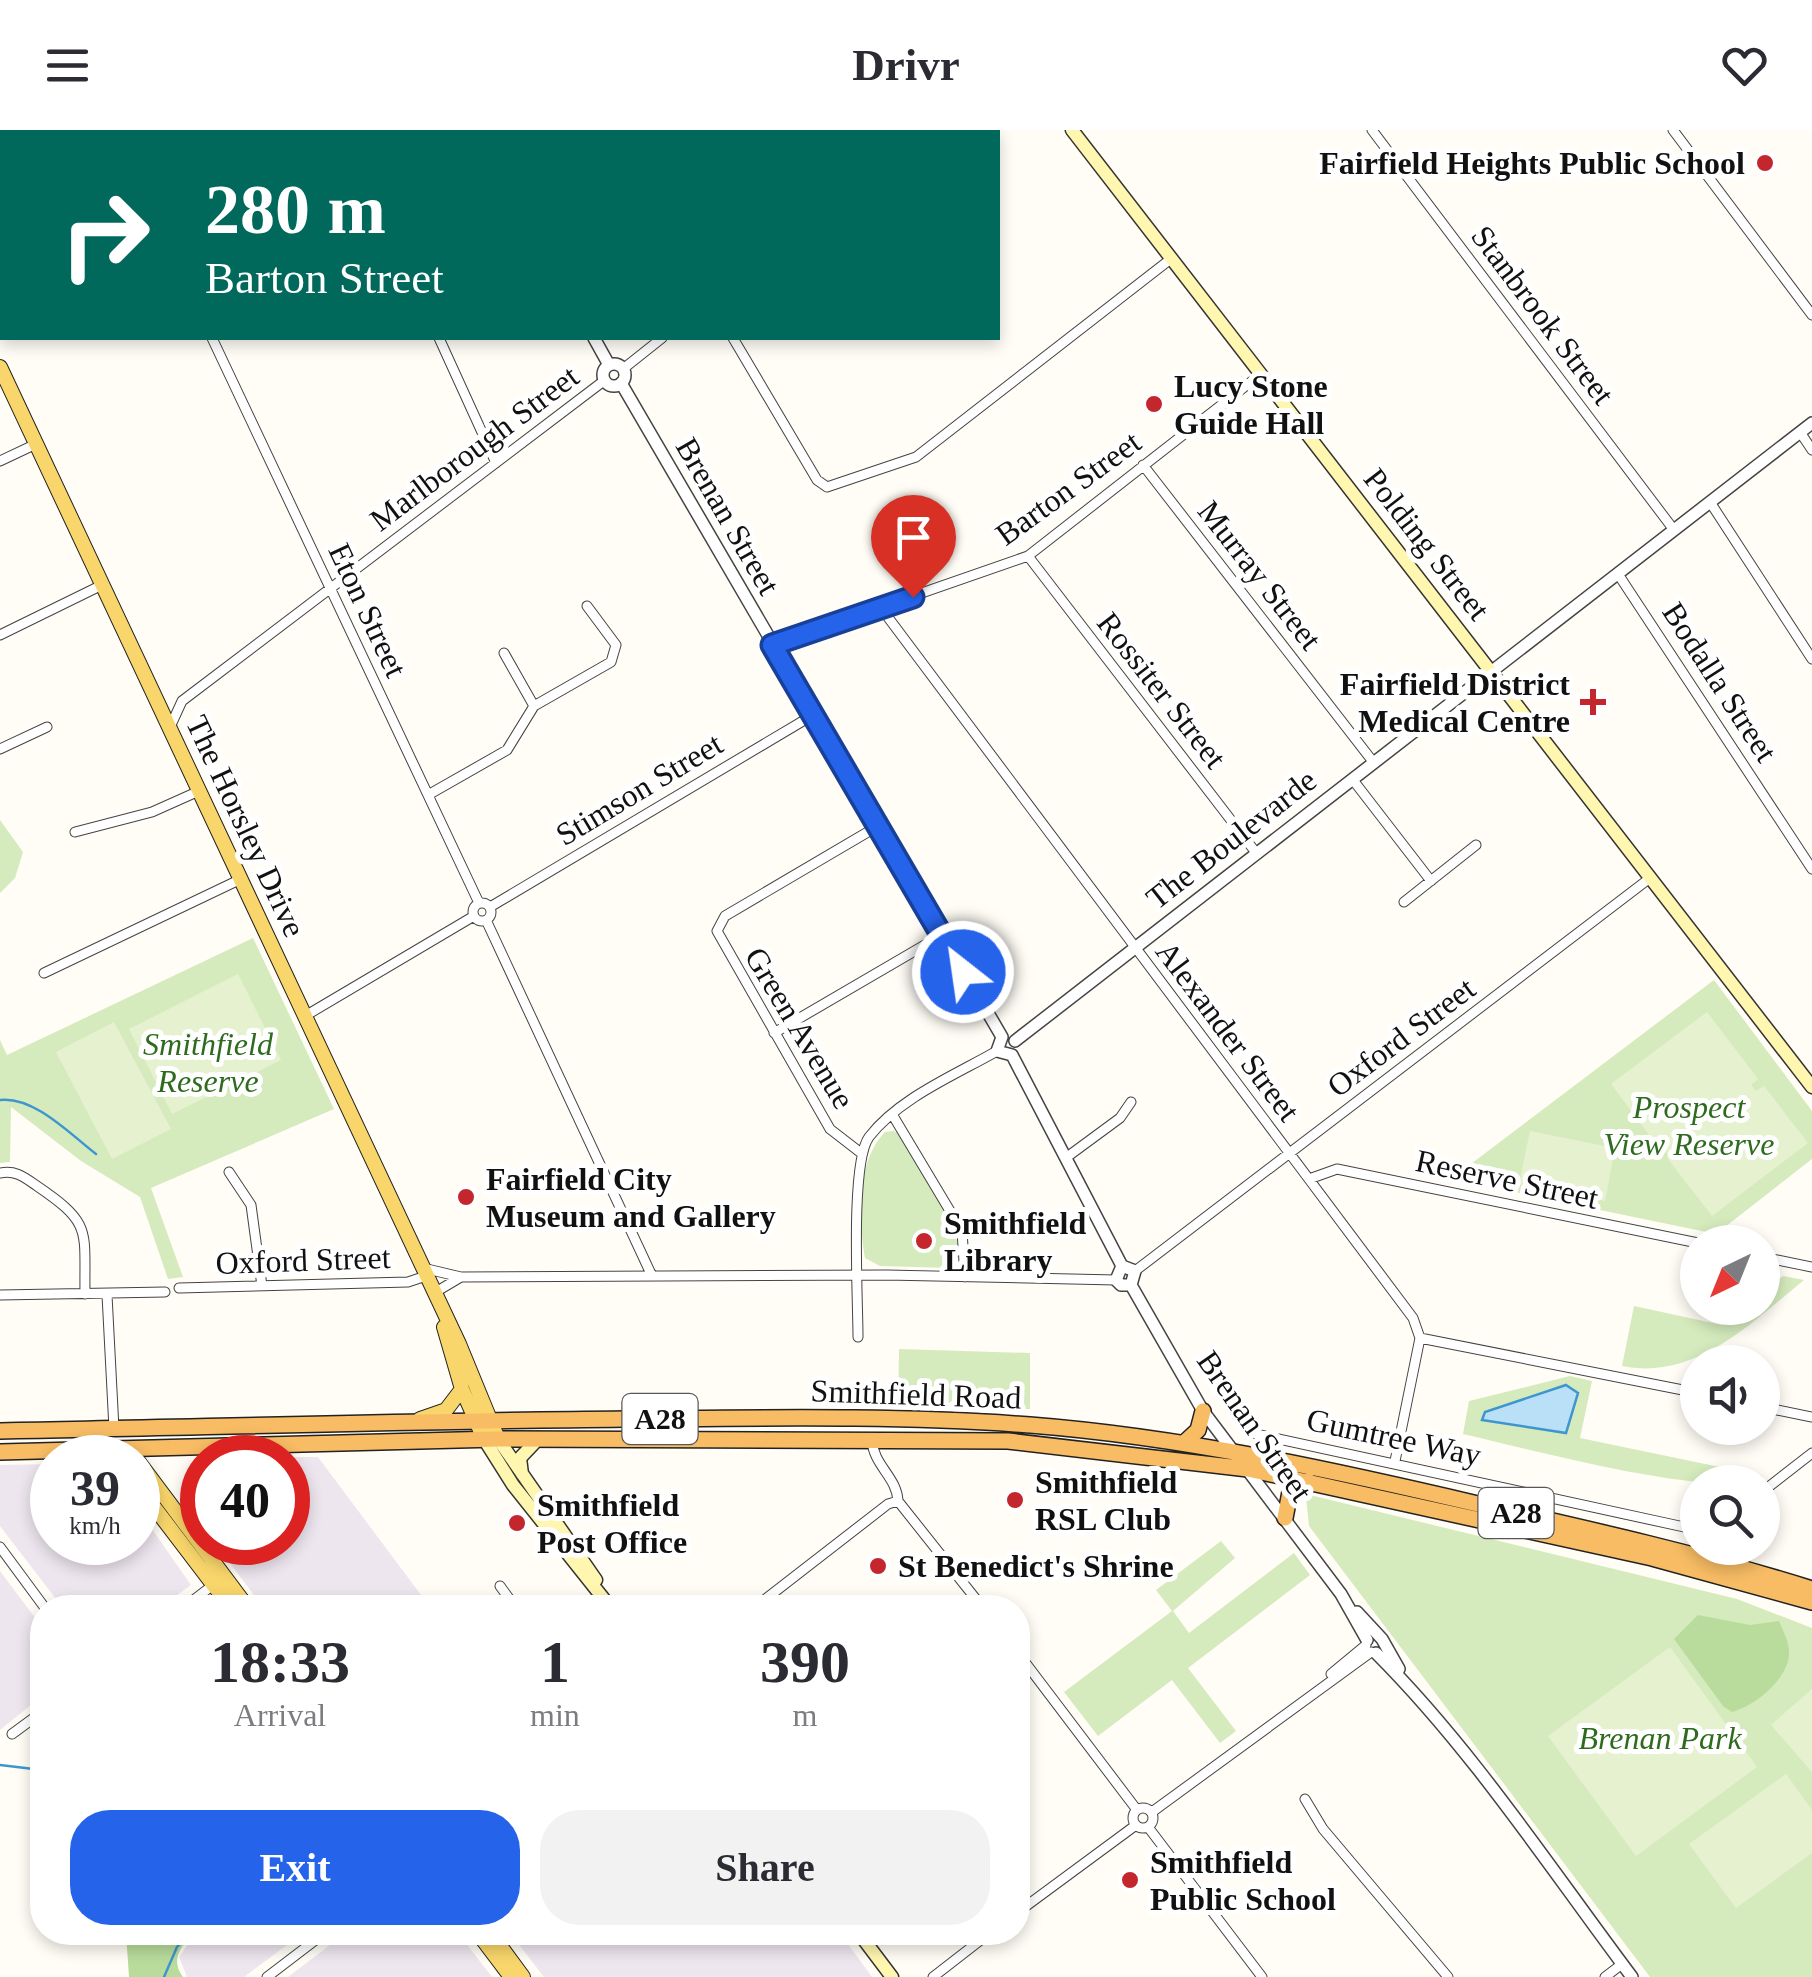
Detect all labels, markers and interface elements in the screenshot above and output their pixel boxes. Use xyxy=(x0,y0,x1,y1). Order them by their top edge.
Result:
icon: menu xyxy=(40,38,95,93)
icon: heart xyxy=(1717,38,1772,93)
text: Drivr xyxy=(852,40,960,90)
place label: Fairfield Heights Public School xyxy=(1319,145,1745,181)
marker: Fairfield Heights Public School xyxy=(1754,152,1776,174)
icon: right xyxy=(40,170,170,300)
text: 280 m xyxy=(205,171,386,248)
street label: Stanbrook Street xyxy=(1464,219,1622,411)
text: Barton Street xyxy=(205,253,444,303)
street label: Marlborough Street xyxy=(363,358,585,538)
place label: Lucy Stone Guide Hall xyxy=(1174,368,1328,441)
marker: Lucy Stone Guide Hall xyxy=(1143,393,1165,415)
street label: Barton Street xyxy=(989,423,1147,552)
street label: Brenan Street xyxy=(669,431,787,601)
street label: Polding Street xyxy=(1357,461,1497,627)
street label: Murray Street xyxy=(1191,494,1329,657)
pin xyxy=(871,495,956,598)
icon: arrive xyxy=(886,510,941,565)
street label: Eton Street xyxy=(321,538,415,683)
street label: Bodalla Street xyxy=(1655,596,1785,768)
street label: Rossiter Street xyxy=(1090,605,1234,775)
place label: Fairfield District Medical Centre xyxy=(1340,666,1570,739)
marker: Fairfield District Medical Centre xyxy=(1580,689,1606,715)
street label: The Horsley Drive xyxy=(179,710,313,942)
street label: Stimson Street xyxy=(549,725,729,853)
street label: The Boulevarde xyxy=(1139,762,1323,916)
position arrow xyxy=(911,920,1015,1024)
street label: Alexander Street xyxy=(1149,934,1307,1128)
street label: Green Avenue xyxy=(738,941,862,1115)
street label: Oxford Street xyxy=(1320,970,1482,1104)
park label: Smithfield Reserve xyxy=(143,1026,274,1099)
park label: Prospect View Reserve xyxy=(1604,1089,1774,1162)
street label: Reserve Street xyxy=(1412,1142,1602,1216)
place label: Fairfield City Museum and Gallery xyxy=(486,1161,776,1234)
marker: Fairfield City Museum and Gallery xyxy=(455,1186,477,1208)
place label: Smithfield Library xyxy=(944,1205,1086,1278)
north arrow xyxy=(1680,1225,1780,1325)
map controls xyxy=(1680,1225,1780,1565)
marker: Smithfield Library xyxy=(913,1230,935,1252)
street label: Oxford Street xyxy=(215,1239,391,1281)
street label: Brenan Street xyxy=(1190,1344,1320,1508)
button: sound xyxy=(1680,1345,1780,1445)
street label: Smithfield Road xyxy=(810,1372,1022,1416)
road number: A28 xyxy=(622,1394,698,1444)
street label: Gumtree Way xyxy=(1304,1401,1484,1473)
speed limit sign: 40 xyxy=(180,1435,310,1565)
text: 39 xyxy=(70,1460,120,1516)
place label: Smithfield RSL Club xyxy=(1035,1464,1177,1537)
button: search xyxy=(1680,1465,1780,1565)
place label: Smithfield Post Office xyxy=(537,1487,687,1560)
road number: A28 xyxy=(1478,1488,1554,1538)
marker: Smithfield RSL Club xyxy=(1004,1489,1026,1511)
text: km/h xyxy=(69,1512,121,1539)
marker: Smithfield Post Office xyxy=(506,1512,528,1534)
place label: St Benedict's Shrine xyxy=(898,1548,1174,1584)
marker: St Benedict's Shrine xyxy=(867,1555,889,1577)
text: 18:33 xyxy=(210,1629,350,1695)
text: 1 xyxy=(540,1629,570,1695)
text: 390 xyxy=(760,1629,850,1695)
text: Arrival xyxy=(234,1697,326,1733)
text: min xyxy=(530,1697,580,1733)
text: m xyxy=(792,1697,817,1733)
park label: Brenan Park xyxy=(1578,1720,1742,1756)
button: Exit xyxy=(70,1810,520,1925)
button: Share xyxy=(540,1810,990,1925)
place label: Smithfield Public School xyxy=(1150,1844,1336,1917)
marker: Smithfield Public School xyxy=(1119,1869,1141,1891)

